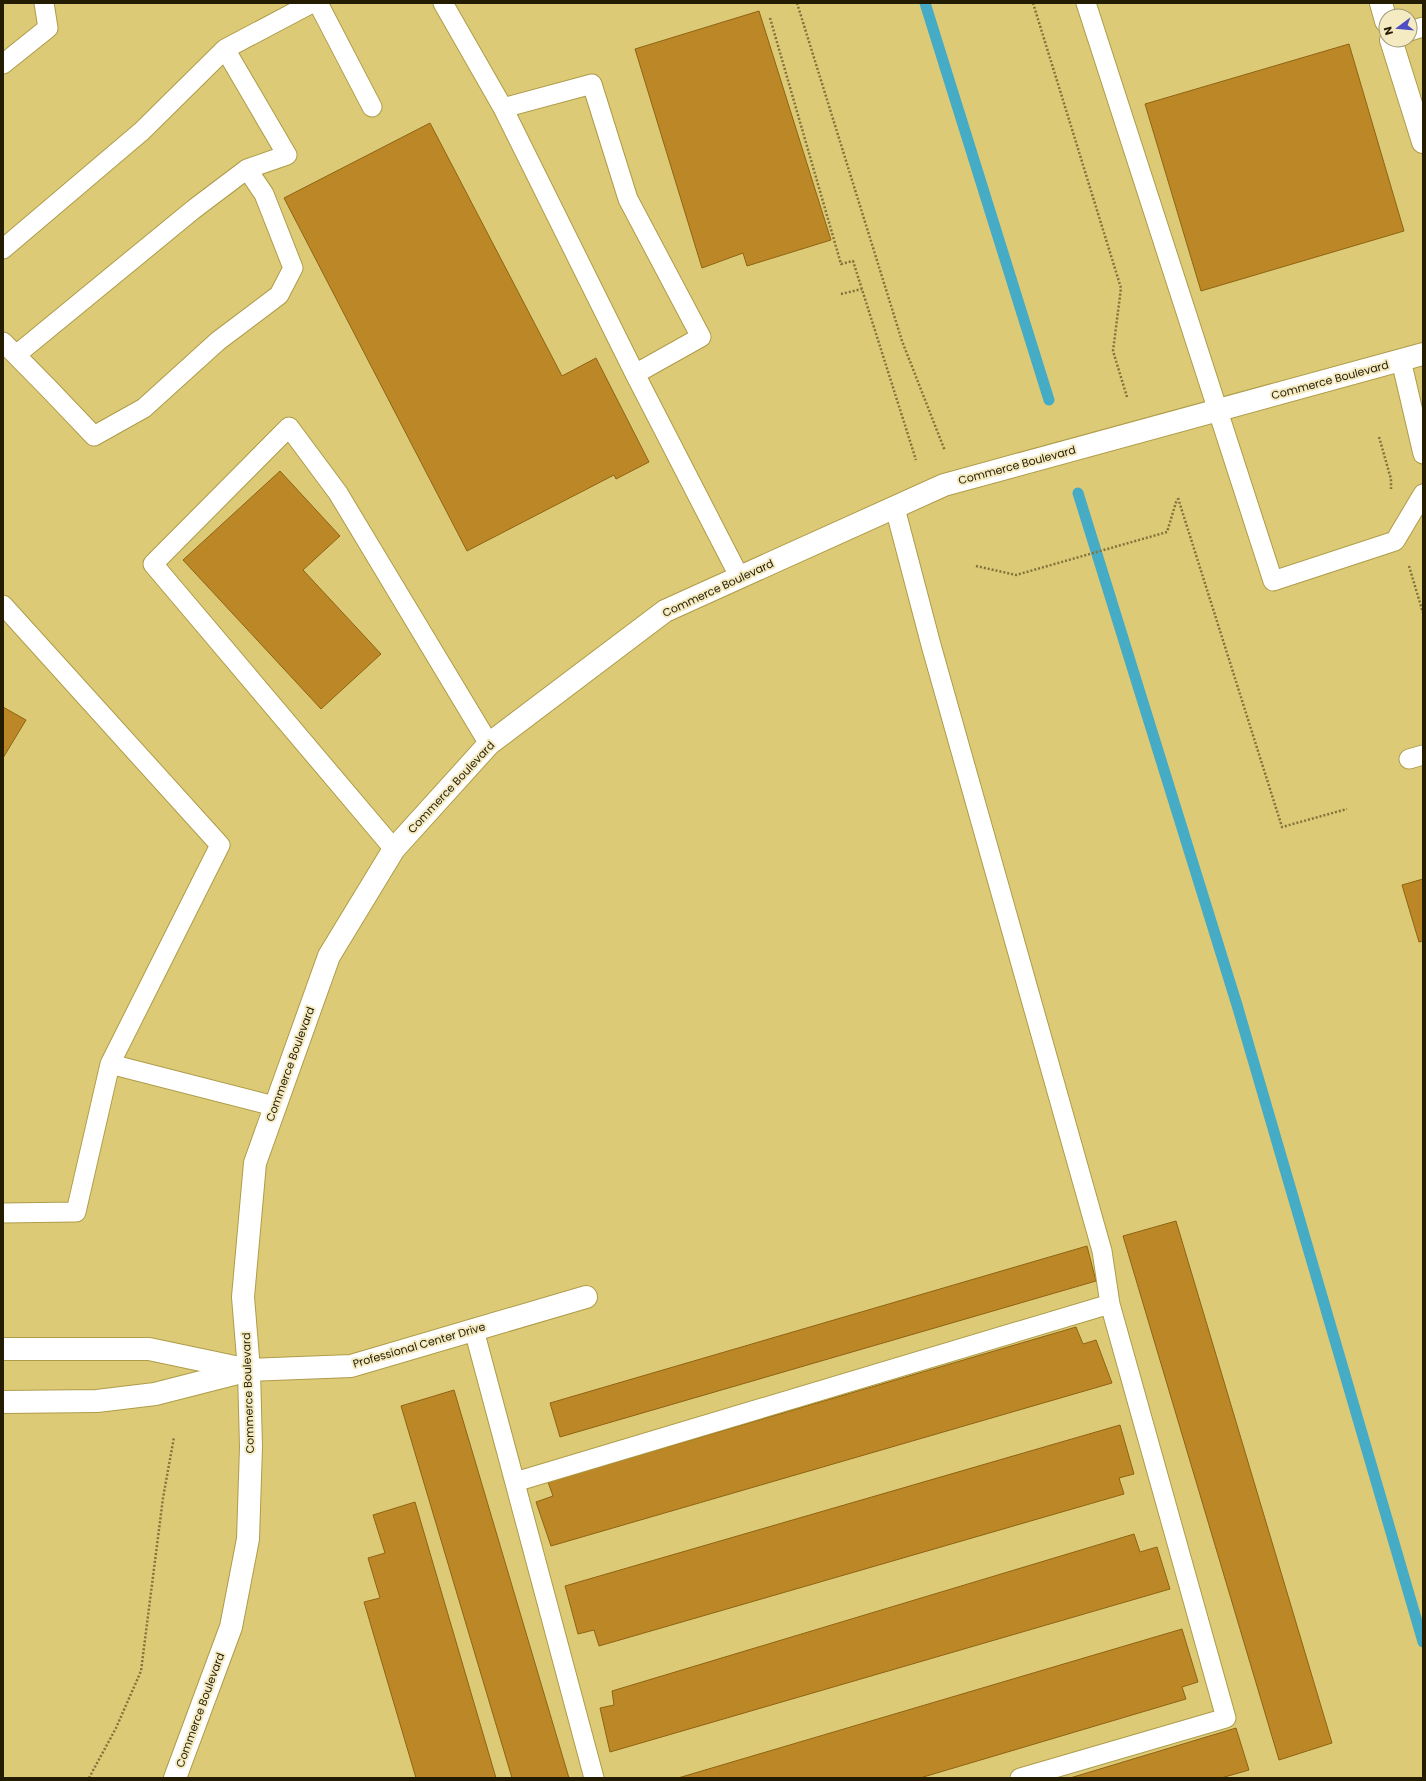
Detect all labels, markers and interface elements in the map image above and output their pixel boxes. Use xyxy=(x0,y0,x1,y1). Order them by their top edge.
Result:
north arrow xyxy=(1378,8,1418,48)
text: N xyxy=(1380,25,1397,37)
street label: Commerce Boulevard xyxy=(1269,357,1391,403)
street label: Commerce Boulevard xyxy=(956,442,1078,488)
street label: Commerce Boulevard xyxy=(660,555,776,621)
street label: Commerce Boulevard xyxy=(404,737,498,837)
street label: Commerce Boulevard xyxy=(262,1004,318,1124)
street label: Professional Center Drive xyxy=(351,1318,487,1372)
street label: Commerce Boulevard xyxy=(238,1332,258,1454)
street label: Commerce Boulevard xyxy=(172,1650,228,1770)

